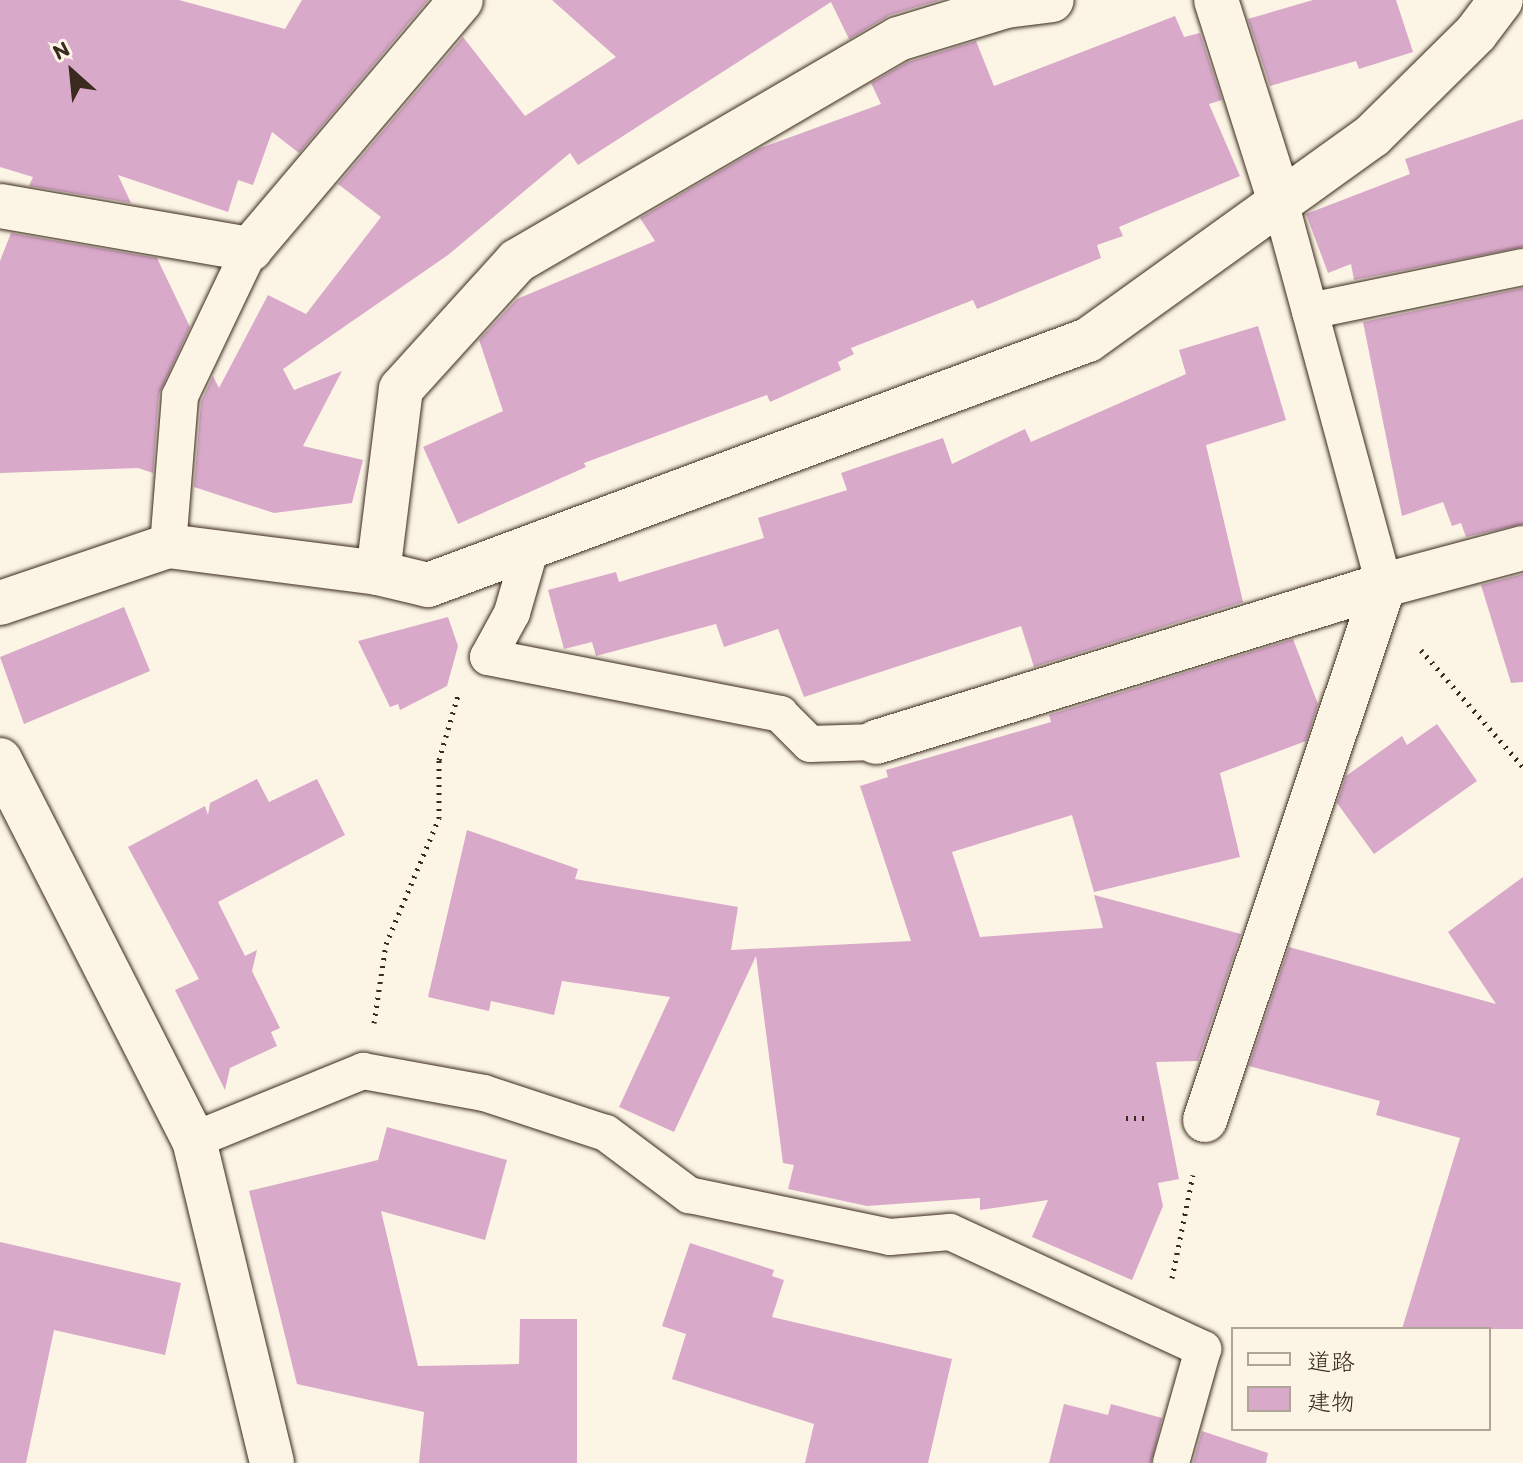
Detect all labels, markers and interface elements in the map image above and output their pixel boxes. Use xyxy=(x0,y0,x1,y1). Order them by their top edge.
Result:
north arrow xyxy=(32,32,112,112)
text: N xyxy=(48,35,74,66)
legend xyxy=(1231,1327,1491,1431)
text: 道路 xyxy=(1307,1347,1355,1376)
text: 建物 xyxy=(1307,1387,1355,1416)

